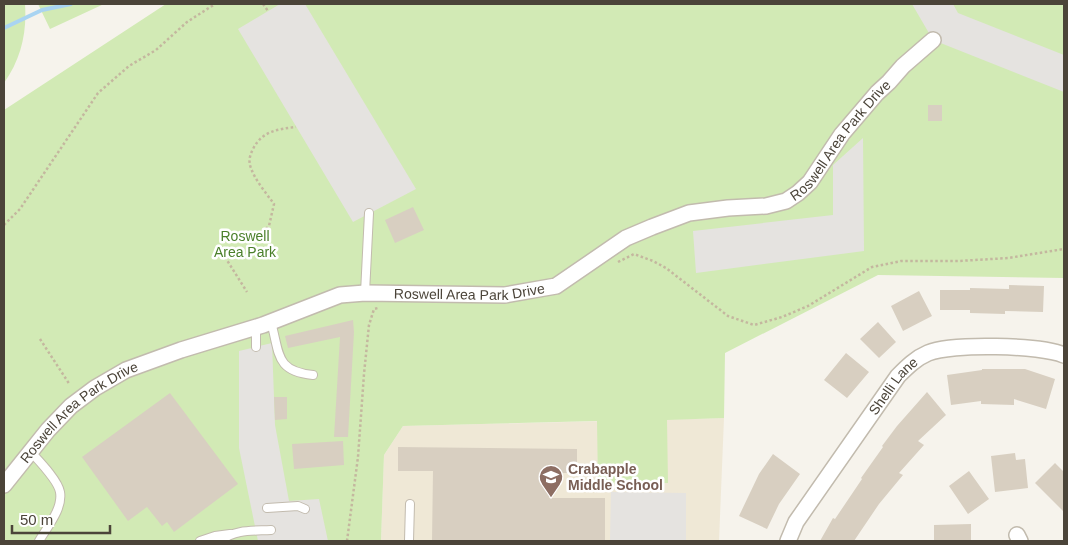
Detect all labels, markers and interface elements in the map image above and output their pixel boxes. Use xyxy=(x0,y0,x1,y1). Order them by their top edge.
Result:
street label: Roswell Area Park Drive xyxy=(787,77,894,204)
park label: Roswell Area Park xyxy=(214,228,277,260)
street label: Roswell Area Park Drive xyxy=(394,280,546,303)
street label: Shelli Lane xyxy=(865,354,921,418)
street label: Roswell Area Park Drive xyxy=(17,358,140,466)
place label: Crabapple Middle School xyxy=(568,461,663,493)
school or university icon: Crabapple Middle School xyxy=(538,464,564,498)
scale bar xyxy=(12,502,110,534)
text: 50 m xyxy=(20,511,53,528)

